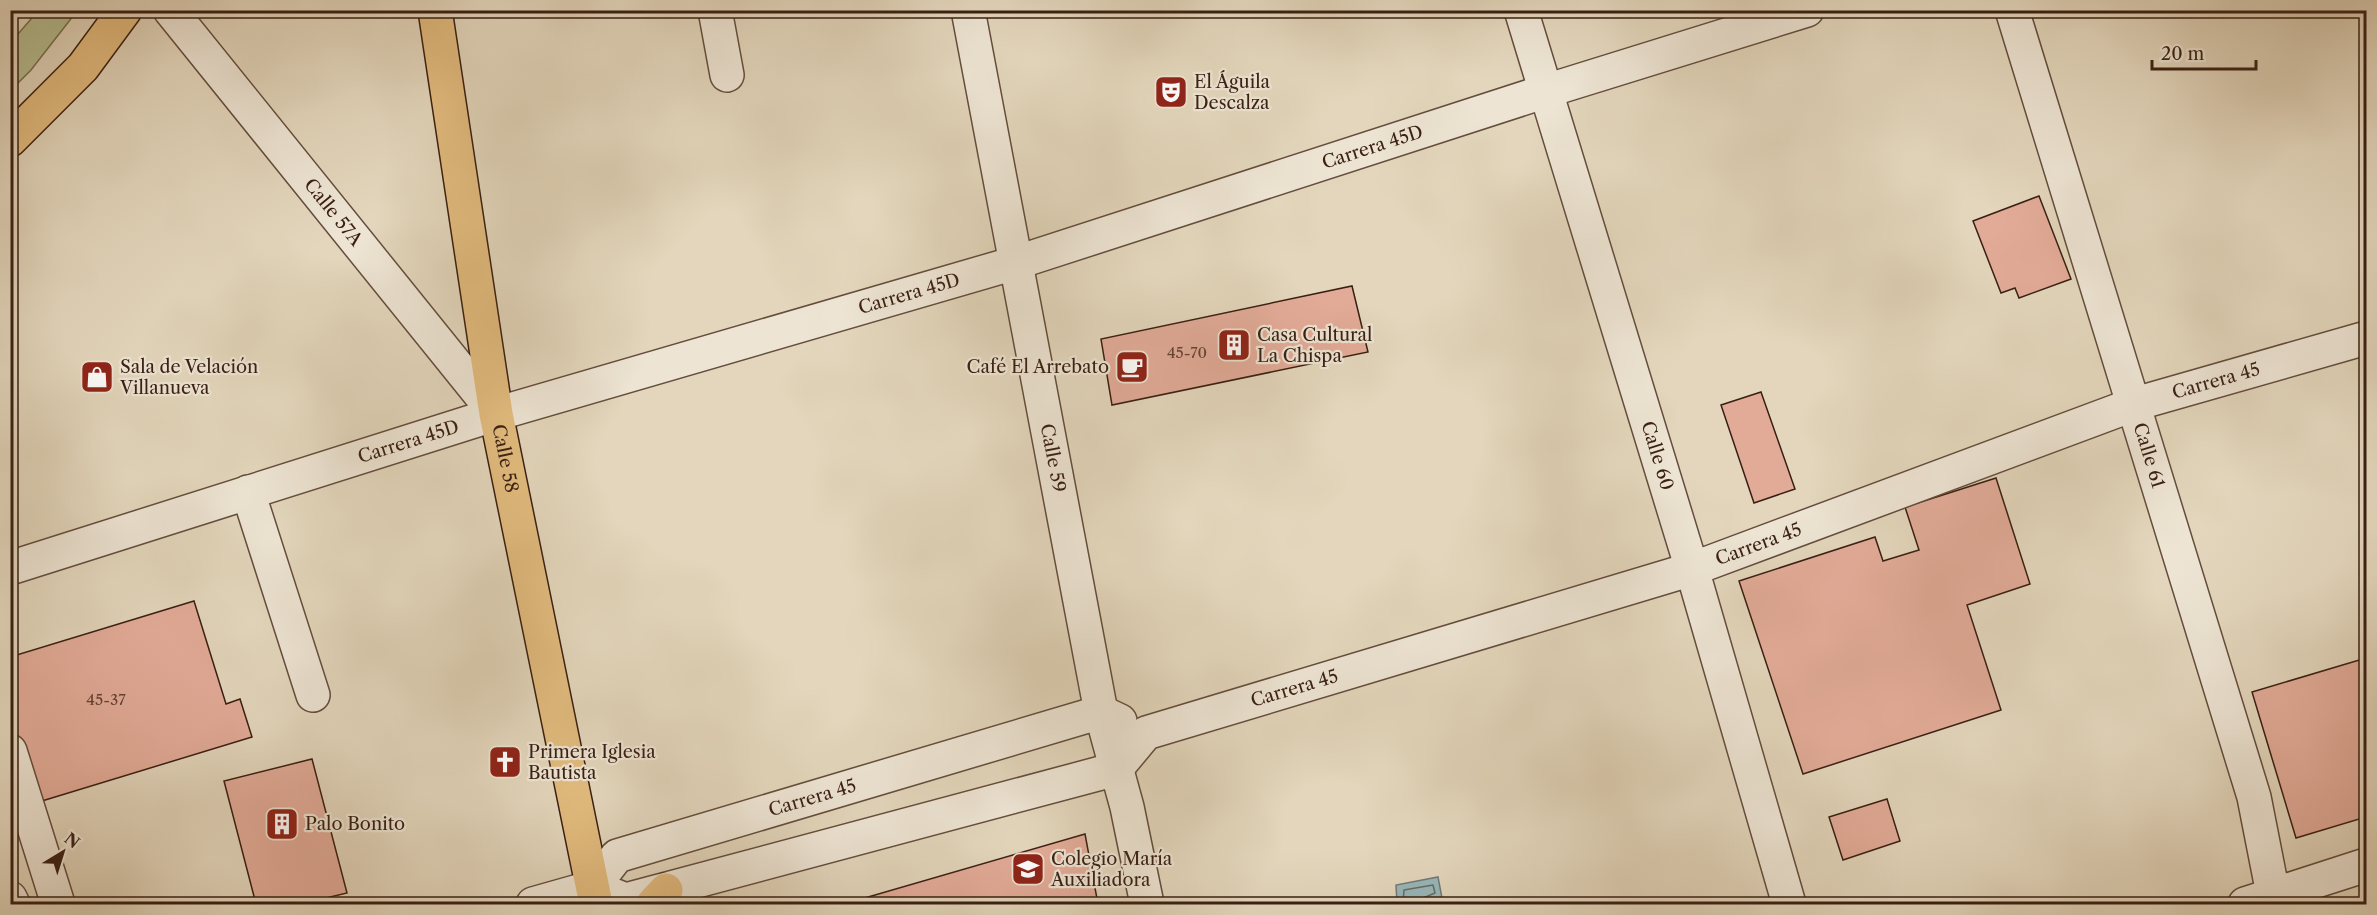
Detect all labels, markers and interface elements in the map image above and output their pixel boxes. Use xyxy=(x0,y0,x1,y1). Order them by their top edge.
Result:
scale bar xyxy=(2152,33,2256,71)
text: 20 m xyxy=(2161,43,2205,65)
place label: El Águila Descalza xyxy=(1194,70,1271,114)
theatre icon: El Águila Descalza xyxy=(1153,74,1189,110)
street label: Carrera 45D xyxy=(1319,121,1426,174)
street label: Calle 57A xyxy=(299,174,367,251)
street label: Carrera 45D xyxy=(856,269,962,319)
place label: Casa Cultural La Chispa xyxy=(1257,324,1372,367)
building icon: Casa Cultural La Chispa xyxy=(1216,327,1252,363)
house number: 45-70 xyxy=(1167,343,1207,362)
cafe icon: Café El Arrebato xyxy=(1114,349,1150,385)
place label: Sala de Velación Villanueva xyxy=(119,356,258,399)
place label: Café El Arrebato xyxy=(967,356,1109,378)
street label: Carrera 45 xyxy=(2170,358,2262,404)
shop icon: Sala de Velación Villanueva xyxy=(79,359,115,395)
street label: Carrera 45D xyxy=(355,415,462,468)
street label: Calle 60 xyxy=(1636,418,1678,493)
street label: Calle 61 xyxy=(2129,420,2169,491)
street label: Calle 58 xyxy=(487,422,523,495)
street label: Calle 59 xyxy=(1036,422,1070,494)
street label: Carrera 45 xyxy=(1712,518,1805,570)
street label: Carrera 45 xyxy=(1248,665,1341,712)
house number: 45-37 xyxy=(86,690,126,709)
place label: Primera Iglesia Bautista xyxy=(528,741,656,784)
church icon: Primera Iglesia Bautista xyxy=(487,744,523,780)
street label: Carrera 45 xyxy=(766,774,859,821)
building icon: Palo Bonito xyxy=(264,806,300,842)
place label: Palo Bonito xyxy=(305,813,405,835)
north arrow xyxy=(33,822,93,882)
text: N xyxy=(61,828,84,852)
place label: Colegio María Auxiliadora xyxy=(1050,848,1173,891)
school or university icon: Colegio María Auxiliadora xyxy=(1010,851,1046,887)

